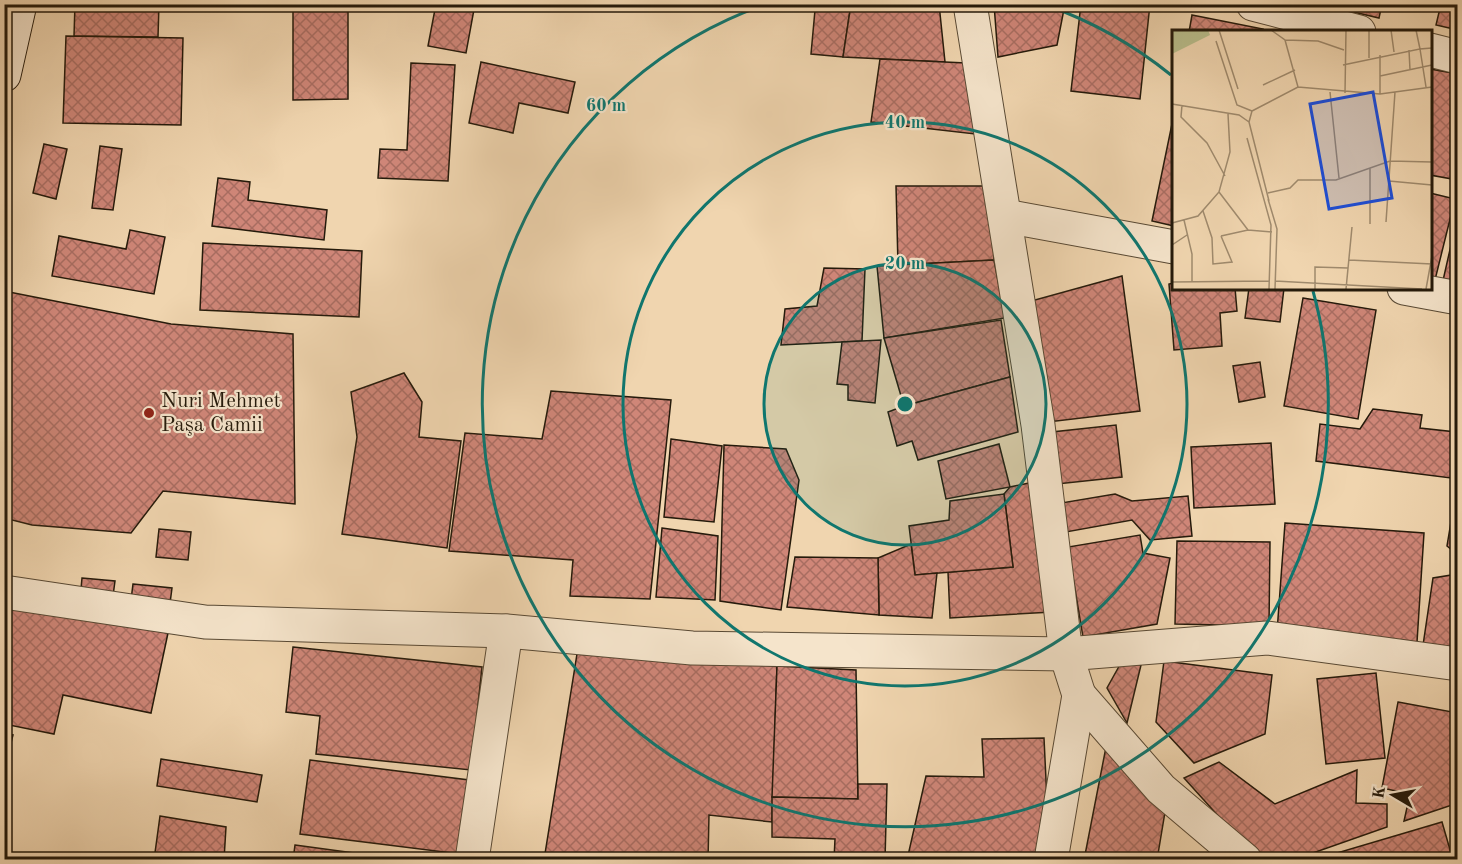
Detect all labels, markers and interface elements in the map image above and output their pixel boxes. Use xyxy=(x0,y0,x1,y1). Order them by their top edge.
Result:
inset map xyxy=(1172,30,1432,290)
text: 60 m xyxy=(586,97,626,115)
text: 40 m xyxy=(885,114,925,132)
text: 20 m xyxy=(885,255,925,273)
place label: Nuri Mehmet Paşa Camii xyxy=(161,391,281,436)
centre of rings xyxy=(895,394,915,414)
marker: Nuri Mehmet Paşa Camii xyxy=(142,406,156,420)
north arrow xyxy=(1363,765,1423,825)
text: K xyxy=(1371,785,1389,800)

